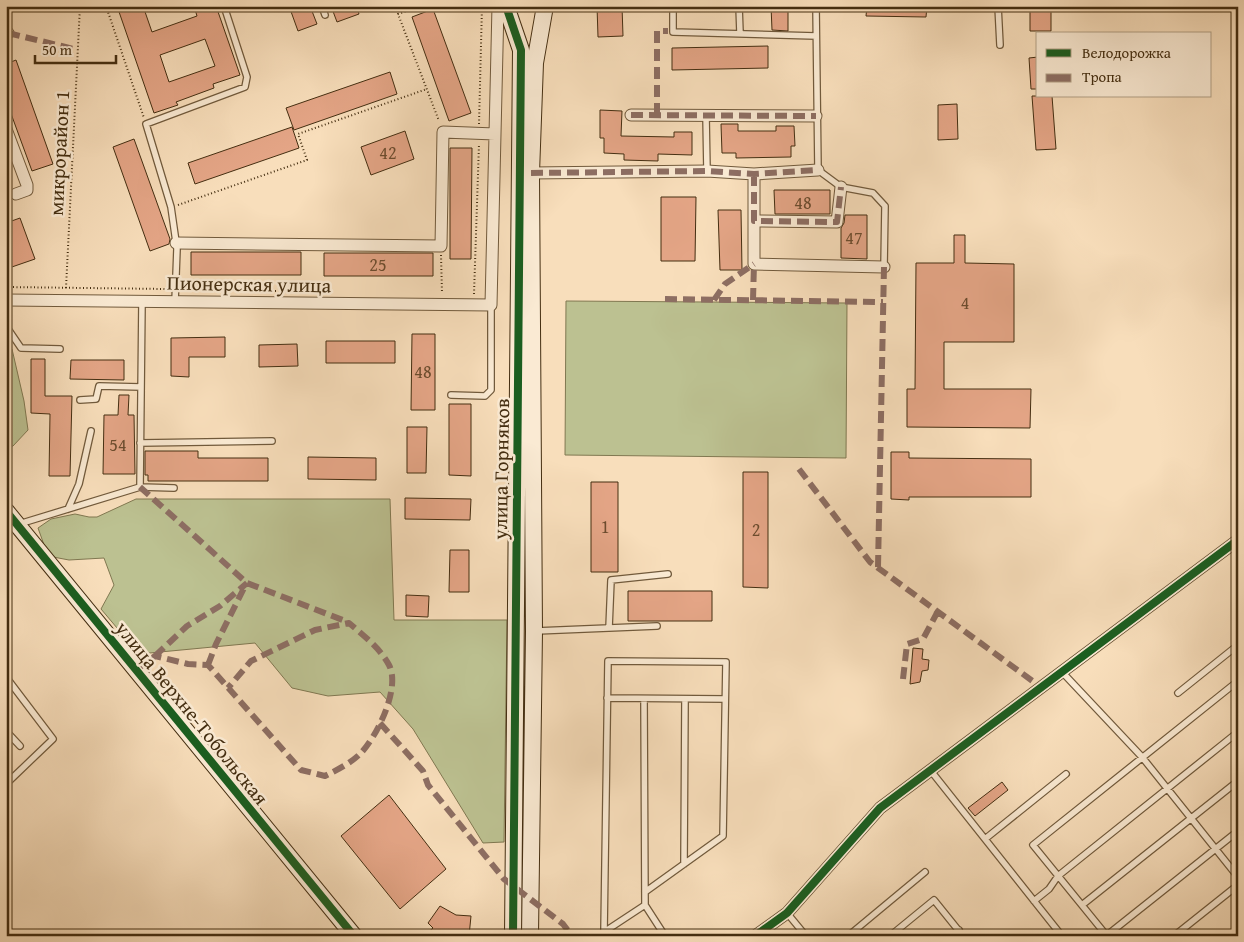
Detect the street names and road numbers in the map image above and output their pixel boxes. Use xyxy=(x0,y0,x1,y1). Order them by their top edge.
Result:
street label: микрорайон 1 xyxy=(41,89,76,216)
street label: Пионерская улица xyxy=(167,268,332,299)
street label: улица Горняков xyxy=(485,398,516,541)
street label: улица Верхне-Тобольская xyxy=(108,614,276,811)

